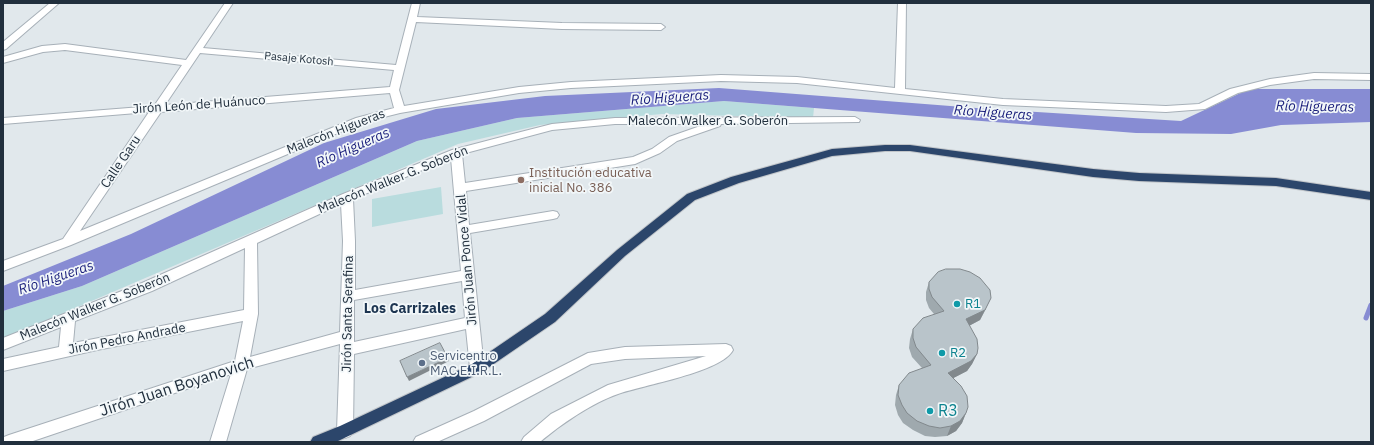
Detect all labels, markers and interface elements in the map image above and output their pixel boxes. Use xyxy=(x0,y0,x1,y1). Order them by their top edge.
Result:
street label: Pasaje Kotosh xyxy=(264,49,334,69)
water label: Río Higueras xyxy=(630,87,710,109)
street label: Jirón León de Huánuco xyxy=(132,93,266,117)
water label: Río Higueras xyxy=(1276,98,1354,116)
water label: Río Higueras xyxy=(953,102,1033,124)
street label: Malecón Higueras xyxy=(285,106,387,158)
street label: Malecón Walker G. Soberón xyxy=(628,113,788,129)
water label: Río Higueras xyxy=(314,124,392,172)
street label: Calle Garu xyxy=(98,133,144,191)
street label: Malecón Walker G. Soberón xyxy=(316,143,470,217)
place label: Institución educativa inicial No. 386 xyxy=(529,165,652,196)
marker: Institución educativa inicial No. 386 xyxy=(516,175,526,185)
street label: Jirón Juan Ponce Vidal xyxy=(453,194,481,326)
street label: Jirón Santa Serafina xyxy=(339,255,357,373)
water label: Río Higueras xyxy=(16,257,96,299)
street label: Malecón Walker G. Soberón xyxy=(18,270,172,344)
place label: R1 xyxy=(965,296,981,312)
marker: R1 xyxy=(952,299,962,309)
district label: Los Carrizales xyxy=(364,301,456,317)
street label: Jirón Pedro Andrade xyxy=(67,320,187,358)
place label: R2 xyxy=(950,345,966,361)
place label: Servicentro MAC E.I.R.L. xyxy=(430,348,502,379)
marker: R2 xyxy=(937,348,947,358)
street label: Jirón Juan Boyanovich xyxy=(97,353,257,421)
marker: Servicentro MAC E.I.R.L. xyxy=(417,358,427,368)
place label: R3 xyxy=(938,401,958,421)
marker: R3 xyxy=(925,406,935,416)

